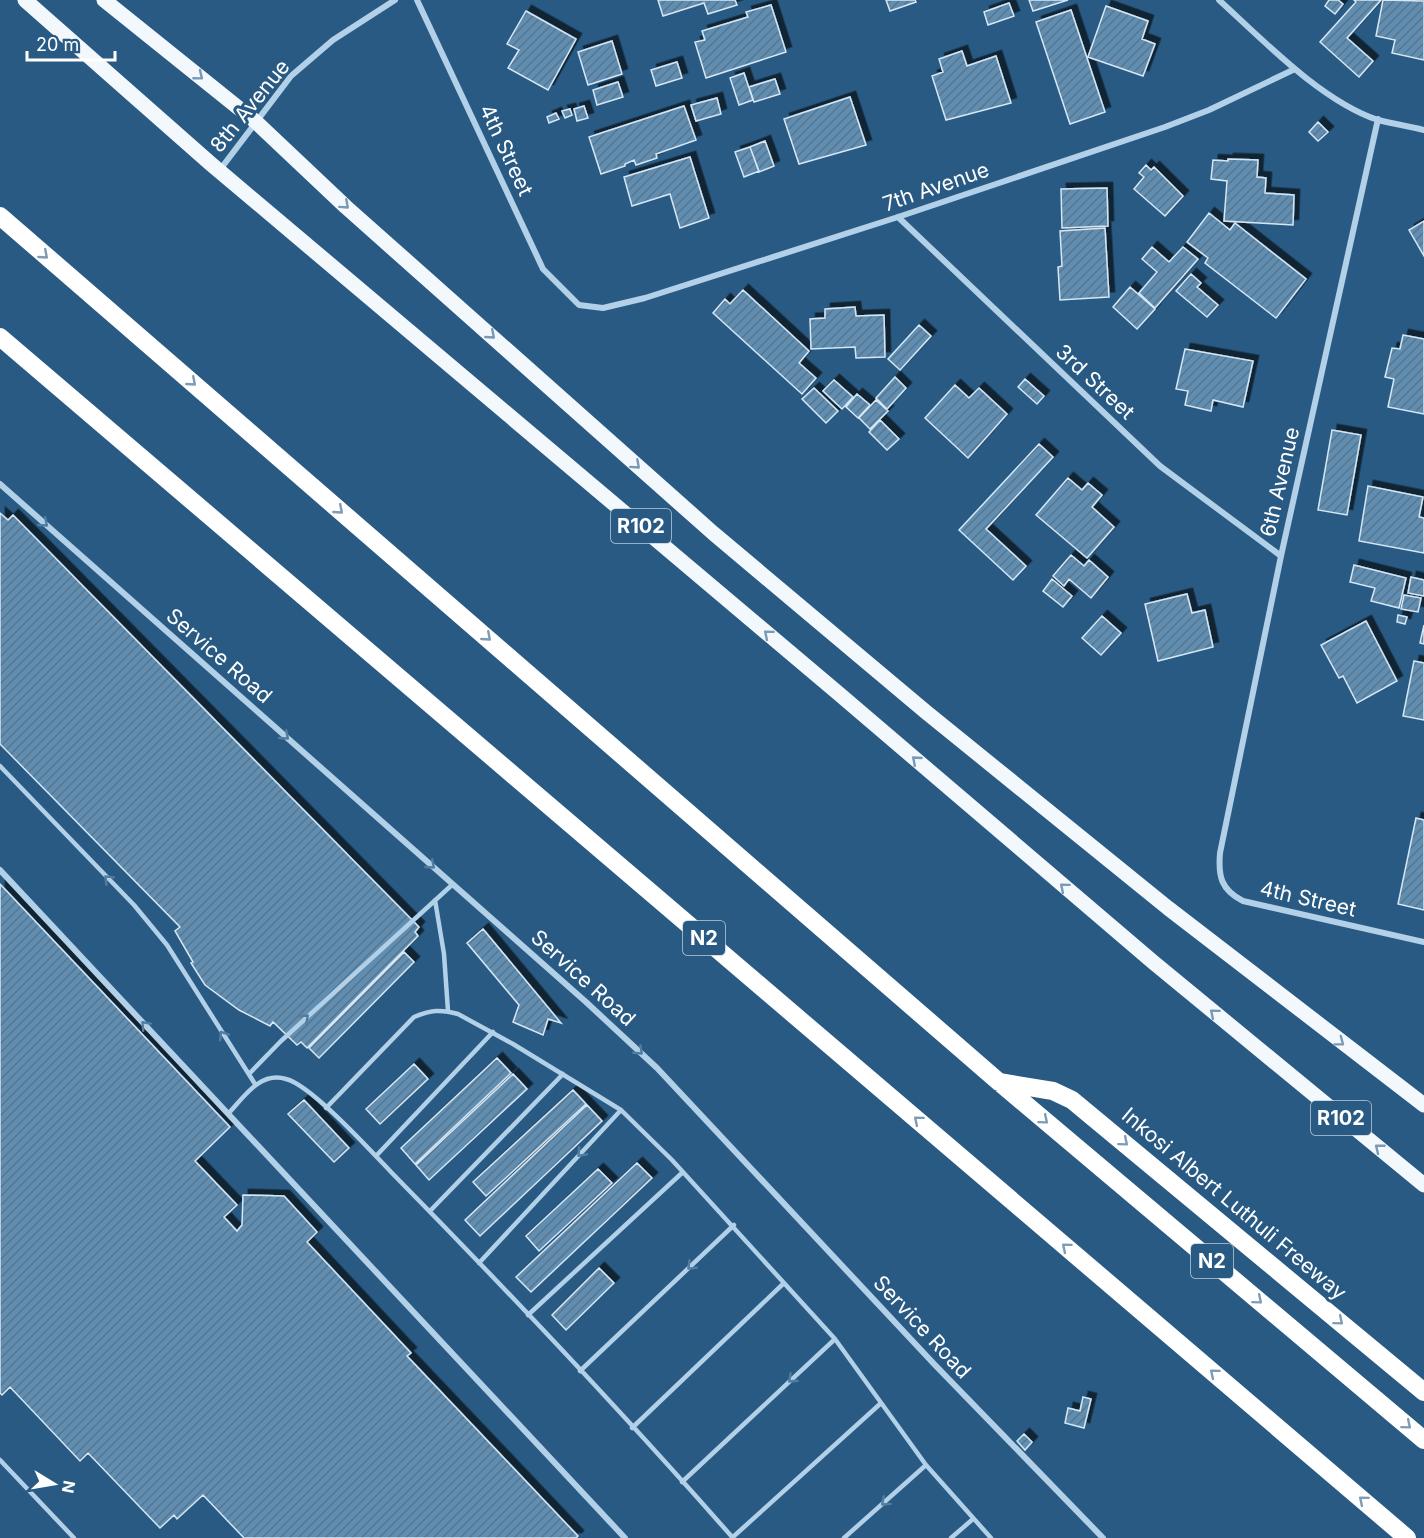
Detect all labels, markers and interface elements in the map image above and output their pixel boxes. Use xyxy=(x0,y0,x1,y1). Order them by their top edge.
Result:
scale bar xyxy=(27,24,116,62)
text: 20 m xyxy=(36,34,79,55)
street label: 8th Avenue xyxy=(205,54,295,157)
one-way arrow xyxy=(192,69,203,80)
street label: 4th Street xyxy=(474,100,539,200)
street label: 7th Avenue xyxy=(879,157,992,216)
one-way arrow xyxy=(338,198,349,209)
one-way arrow xyxy=(37,248,48,259)
one-way arrow xyxy=(484,327,495,338)
street label: 3rd Street xyxy=(1051,339,1140,424)
one-way arrow xyxy=(185,375,196,386)
street label: 6th Avenue xyxy=(1255,425,1304,539)
one-way arrow xyxy=(629,457,640,468)
one-way arrow xyxy=(333,502,344,513)
road number: R102 xyxy=(611,509,671,543)
one-way arrow xyxy=(37,516,48,527)
street label: Service Road xyxy=(161,603,277,708)
one-way arrow xyxy=(480,630,491,641)
one-way arrow xyxy=(764,630,775,641)
one-way arrow xyxy=(278,729,288,740)
one-way arrow xyxy=(913,756,923,767)
one-way arrow xyxy=(424,858,435,869)
one-way arrow xyxy=(105,875,116,886)
street label: 4th Street xyxy=(1258,875,1359,922)
one-way arrow xyxy=(1060,883,1071,894)
road number: N2 xyxy=(683,921,725,955)
street label: Service Road xyxy=(526,924,641,1031)
one-way arrow xyxy=(1210,1009,1221,1020)
one-way arrow xyxy=(298,1014,309,1025)
one-way arrow xyxy=(142,1022,153,1033)
one-way arrow xyxy=(220,1031,231,1042)
one-way arrow xyxy=(1333,1035,1344,1046)
one-way arrow xyxy=(631,1043,642,1054)
road number: R102 xyxy=(1311,1101,1371,1135)
street label: Inkosi Albert Luthuli Freeway xyxy=(1117,1102,1352,1305)
one-way arrow xyxy=(1037,1113,1048,1124)
one-way arrow xyxy=(914,1116,925,1127)
one-way arrow xyxy=(1117,1135,1128,1146)
one-way arrow xyxy=(1375,1145,1386,1156)
one-way arrow xyxy=(577,1146,588,1157)
one-way arrow xyxy=(1062,1243,1073,1254)
road number: N2 xyxy=(1191,1244,1233,1278)
one-way arrow xyxy=(688,1258,699,1269)
street label: Service Road xyxy=(868,1270,976,1383)
one-way arrow xyxy=(1251,1293,1262,1304)
one-way arrow xyxy=(1332,1313,1343,1324)
one-way arrow xyxy=(1210,1370,1221,1381)
one-way arrow xyxy=(788,1371,799,1382)
one-way arrow xyxy=(1400,1418,1411,1429)
north arrow xyxy=(24,1454,84,1514)
text: N xyxy=(58,1479,80,1495)
one-way arrow xyxy=(881,1495,892,1506)
one-way arrow xyxy=(1359,1496,1370,1507)

